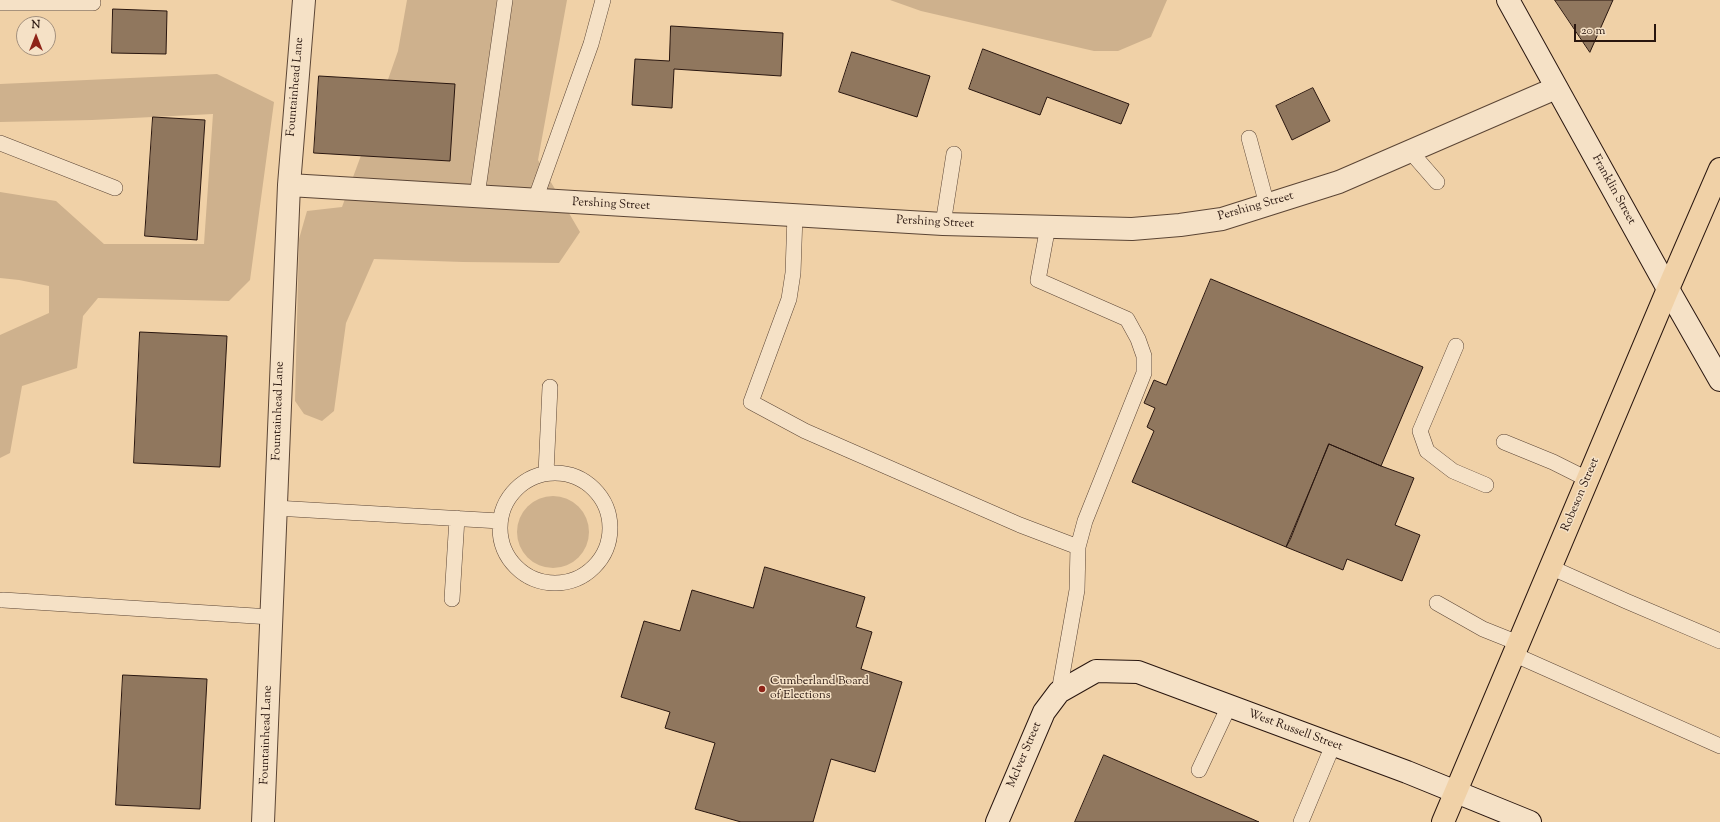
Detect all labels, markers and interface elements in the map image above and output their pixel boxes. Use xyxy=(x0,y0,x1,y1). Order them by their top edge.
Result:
north arrow xyxy=(16,16,56,56)
scale bar xyxy=(1576,16,1658,42)
text: N xyxy=(32,17,40,33)
text: 20 m xyxy=(1581,22,1605,40)
street label: Fountainhead Lane xyxy=(284,37,308,137)
street label: Franklin Street xyxy=(1588,153,1638,227)
street label: Pershing Street xyxy=(1217,189,1295,225)
street label: Pershing Street xyxy=(572,196,650,214)
street label: Pershing Street xyxy=(896,214,974,232)
street label: Fountainhead Lane xyxy=(270,361,288,461)
street label: Robeson Street xyxy=(1559,456,1603,534)
place label: Cumberland Board of Elections xyxy=(770,675,869,703)
marker: Cumberland Board of Elections xyxy=(757,684,767,694)
street label: Fountainhead Lane xyxy=(258,685,276,785)
street label: West Russell Street xyxy=(1246,707,1344,755)
street label: McIver Street xyxy=(1005,720,1045,790)

